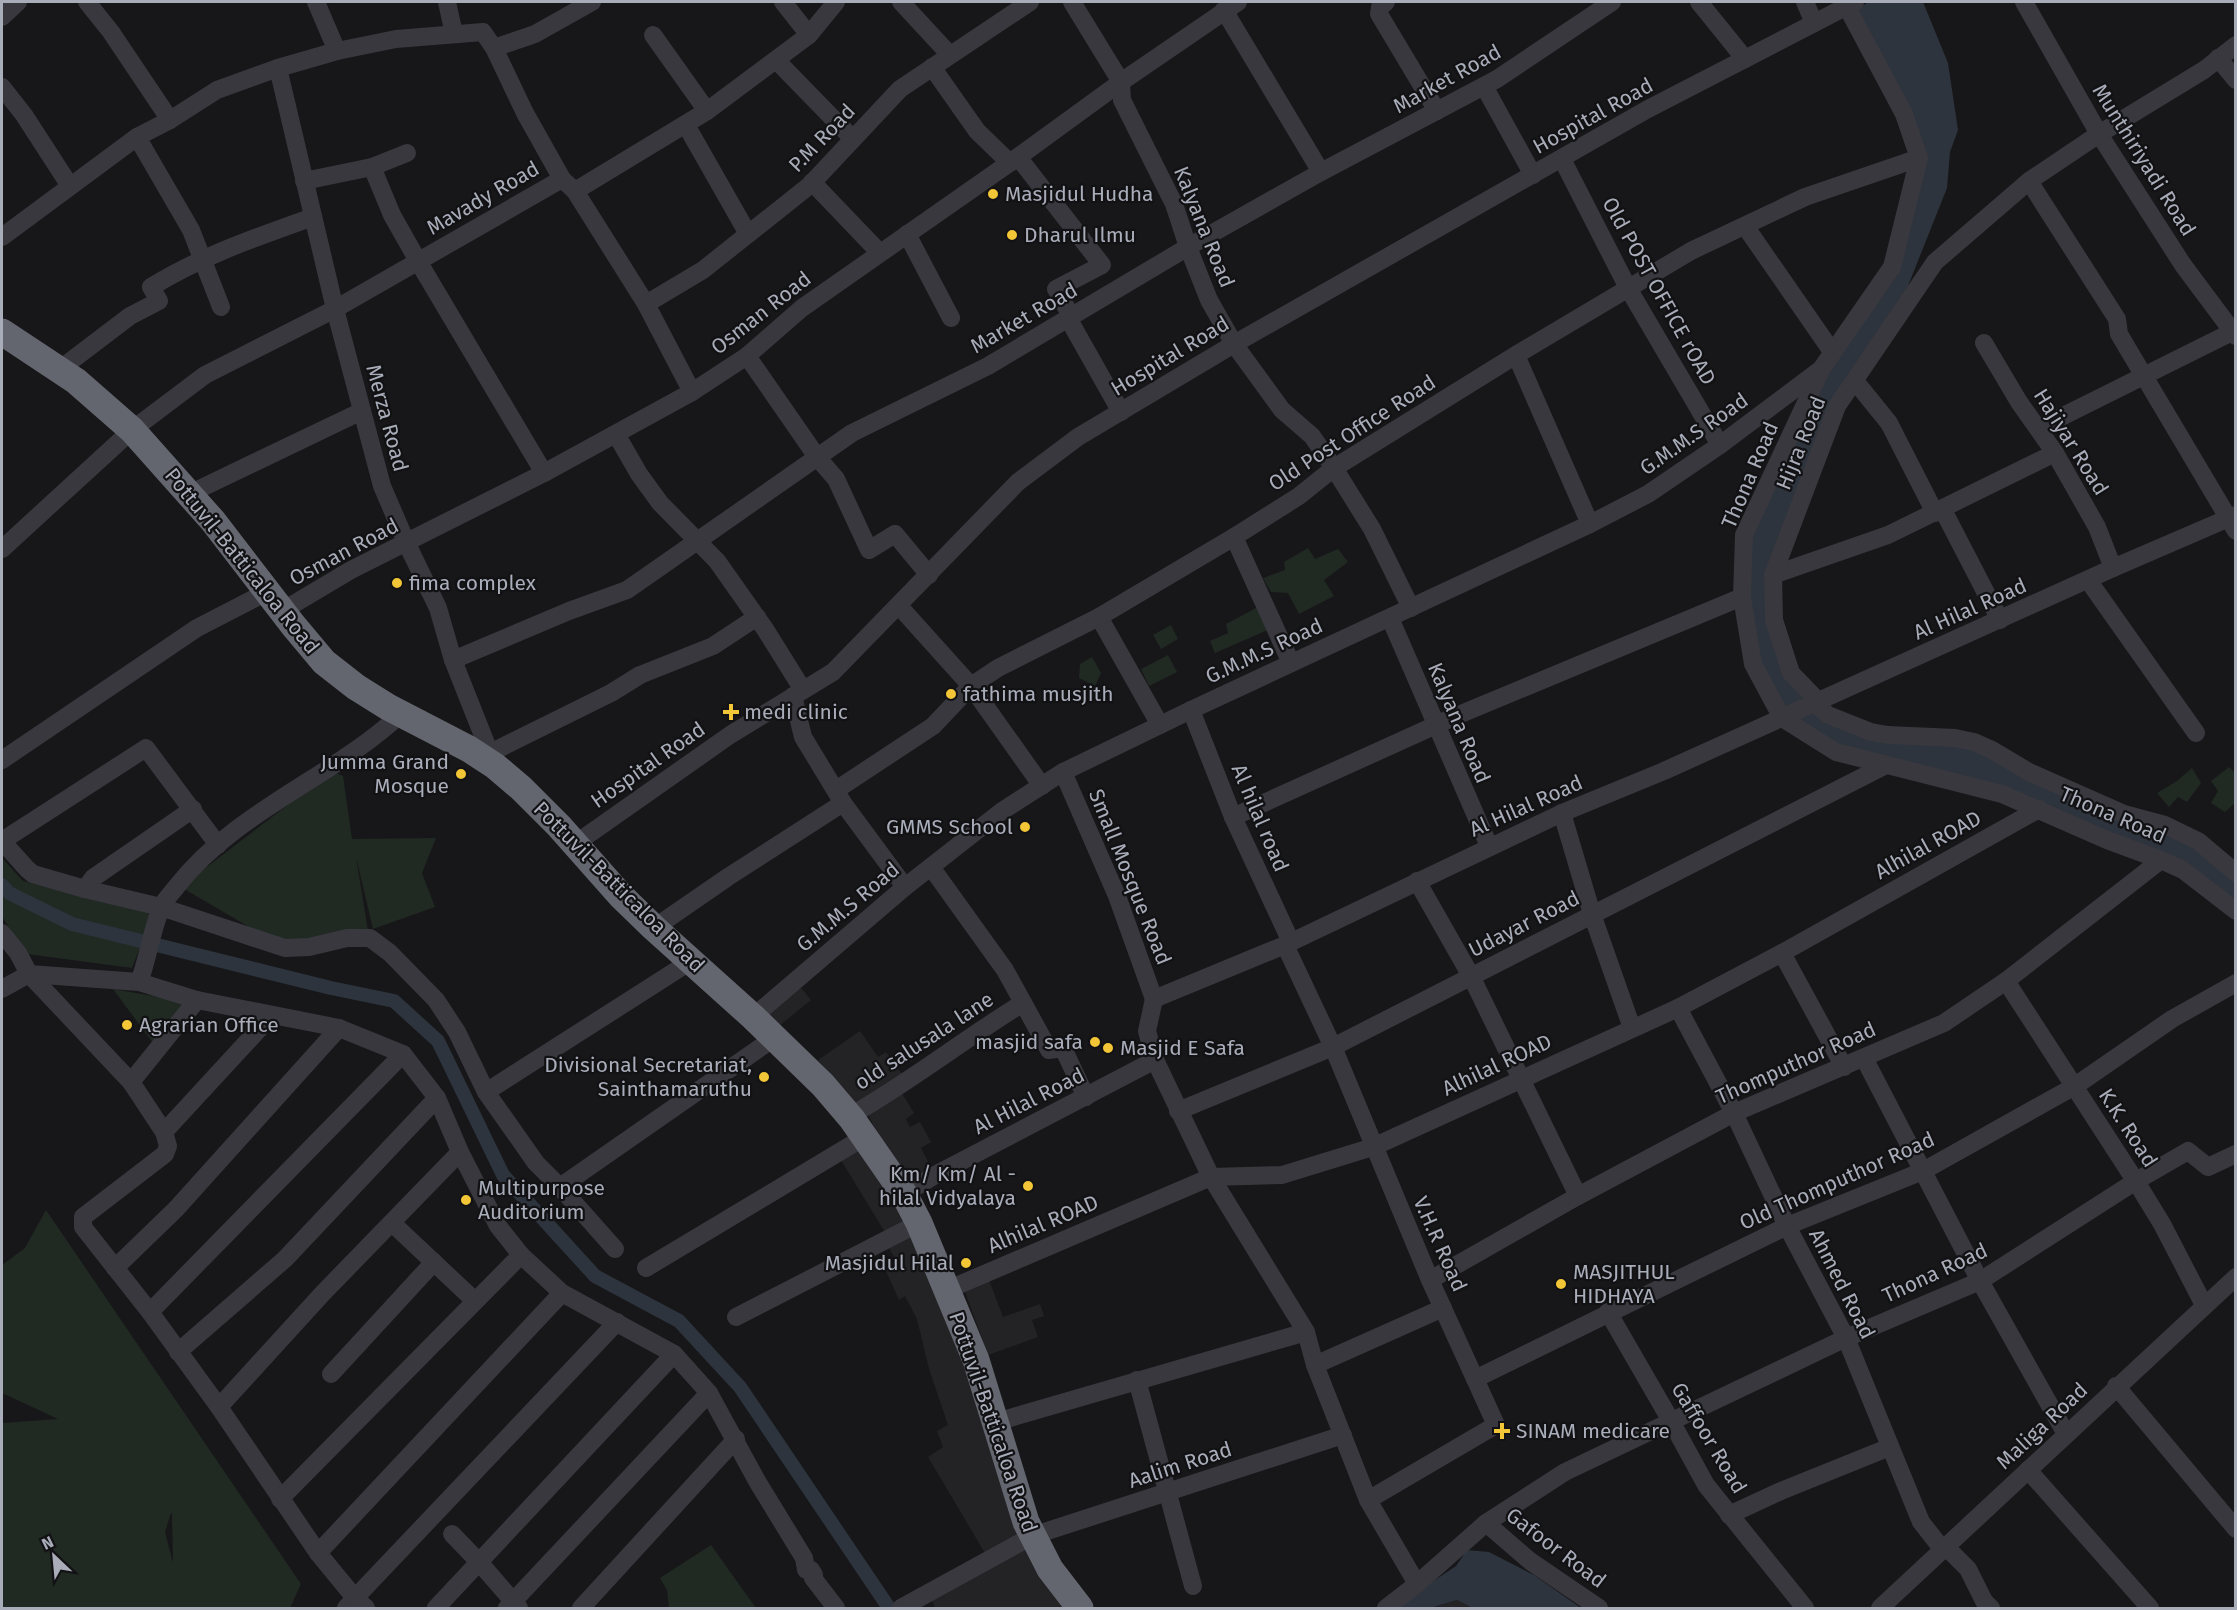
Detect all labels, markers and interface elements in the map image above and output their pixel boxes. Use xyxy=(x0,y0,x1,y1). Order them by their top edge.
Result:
street label: Market Road xyxy=(1388,39,1506,119)
street label: Hospital Road xyxy=(1528,72,1658,160)
street label: Munthiriyadi Road xyxy=(2087,79,2201,241)
street label: P.M Road xyxy=(783,98,861,178)
street label: Mavady Road xyxy=(422,155,544,241)
street label: Kalyana Road xyxy=(1168,163,1240,291)
place label: Masjidul Hudha xyxy=(1005,181,1153,207)
marker: Masjidul Hudha xyxy=(986,187,1000,201)
street label: Old POST OFFICE rOAD xyxy=(1597,193,1721,389)
place label: Dharul Ilmu xyxy=(1024,222,1136,248)
marker: Dharul Ilmu xyxy=(1005,228,1019,242)
street label: Osman Road xyxy=(706,266,816,360)
street label: Market Road xyxy=(966,277,1082,359)
street label: Hospital Road xyxy=(1106,310,1234,402)
street label: Merza Road xyxy=(360,362,414,474)
street label: Old Post Office Road xyxy=(1263,369,1441,497)
street label: Hajiyar Road xyxy=(2028,384,2114,500)
street label: G.M.M.S Road xyxy=(1635,387,1753,481)
street label: Hijra Road xyxy=(1770,392,1832,494)
street label: Thona Road xyxy=(1716,418,1784,532)
street label: Pottuvil-Batticaloa Road xyxy=(159,463,325,659)
street label: Osman Road xyxy=(285,512,403,592)
place label: fima complex xyxy=(409,570,537,596)
street label: Al Hilal Road xyxy=(1909,572,2031,646)
marker: fima complex xyxy=(390,576,404,590)
street label: G.M.M.S Road xyxy=(1201,612,1327,690)
street label: Kalyana Road xyxy=(1422,659,1496,787)
place label: fathima musjith xyxy=(963,681,1114,707)
marker: fathima musjith xyxy=(944,687,958,701)
place label: medi clinic xyxy=(744,699,848,725)
marker: medi clinic xyxy=(722,703,740,721)
street label: Hospital Road xyxy=(586,716,710,814)
place label: Jumma Grand Mosque xyxy=(320,749,449,799)
street label: Al hilal road xyxy=(1226,760,1294,876)
marker: Jumma Grand Mosque xyxy=(454,767,468,781)
street label: Al Hilal Road xyxy=(1465,769,1587,843)
street label: Thona Road xyxy=(2056,781,2170,849)
street label: Small Mosque Road xyxy=(1083,785,1177,969)
street label: Pottuvil-Batticaloa Road xyxy=(528,796,710,978)
street label: Alhilal ROAD xyxy=(1870,805,1986,885)
place label: GMMS School xyxy=(886,814,1013,840)
marker: GMMS School xyxy=(1018,820,1032,834)
street label: G.M.M.S Road xyxy=(791,856,905,958)
street label: Udayar Road xyxy=(1464,885,1584,963)
street label: old salusala lane xyxy=(850,986,998,1096)
place label: Agrarian Office xyxy=(139,1012,279,1038)
street label: Thomputhor Road xyxy=(1712,1016,1880,1110)
marker: Agrarian Office xyxy=(120,1018,134,1032)
street label: Alhilal ROAD xyxy=(1438,1028,1556,1102)
place label: masjid safa xyxy=(975,1029,1083,1055)
marker: masjid safa xyxy=(1088,1035,1102,1049)
place label: Masjid E Safa xyxy=(1120,1035,1245,1061)
marker: Masjid E Safa xyxy=(1101,1041,1115,1055)
place label: Divisional Secretariat, Sainthamaruthu xyxy=(544,1052,752,1102)
street label: Al Hilal Road xyxy=(969,1062,1089,1140)
marker: Divisional Secretariat, Sainthamaruthu xyxy=(757,1070,771,1084)
street label: K.K. Road xyxy=(2093,1084,2163,1172)
street label: Old Thomputhor Road xyxy=(1735,1126,1939,1236)
place label: Km/ Km/ Al - hilal Vidyalaya xyxy=(879,1161,1016,1211)
place label: Multipurpose Auditorium xyxy=(478,1175,605,1225)
marker: Km/ Km/ Al - hilal Vidyalaya xyxy=(1021,1179,1035,1193)
street label: Alhilal ROAD xyxy=(984,1189,1102,1259)
street label: V.H.R Road xyxy=(1407,1192,1473,1296)
marker: Multipurpose Auditorium xyxy=(459,1193,473,1207)
street label: Ahmed Road xyxy=(1803,1224,1881,1344)
street label: Thona Road xyxy=(1878,1237,1992,1309)
place label: Masjidul Hilal xyxy=(825,1250,954,1276)
marker: Masjidul Hilal xyxy=(959,1256,973,1270)
place label: MASJITHUL HIDHAYA xyxy=(1573,1259,1675,1309)
marker: MASJITHUL HIDHAYA xyxy=(1554,1277,1568,1291)
street label: Pottuvil-Batticaloa Road xyxy=(943,1308,1043,1536)
street label: Maliga Road xyxy=(1991,1377,2093,1475)
street label: Gaffoor Road xyxy=(1666,1378,1752,1498)
place label: SINAM medicare xyxy=(1516,1418,1670,1444)
marker: SINAM medicare xyxy=(1493,1422,1511,1440)
street label: Aalim Road xyxy=(1125,1436,1235,1494)
street label: Gafoor Road xyxy=(1501,1502,1611,1594)
north arrow xyxy=(24,1526,84,1586)
text: N xyxy=(39,1532,57,1554)

